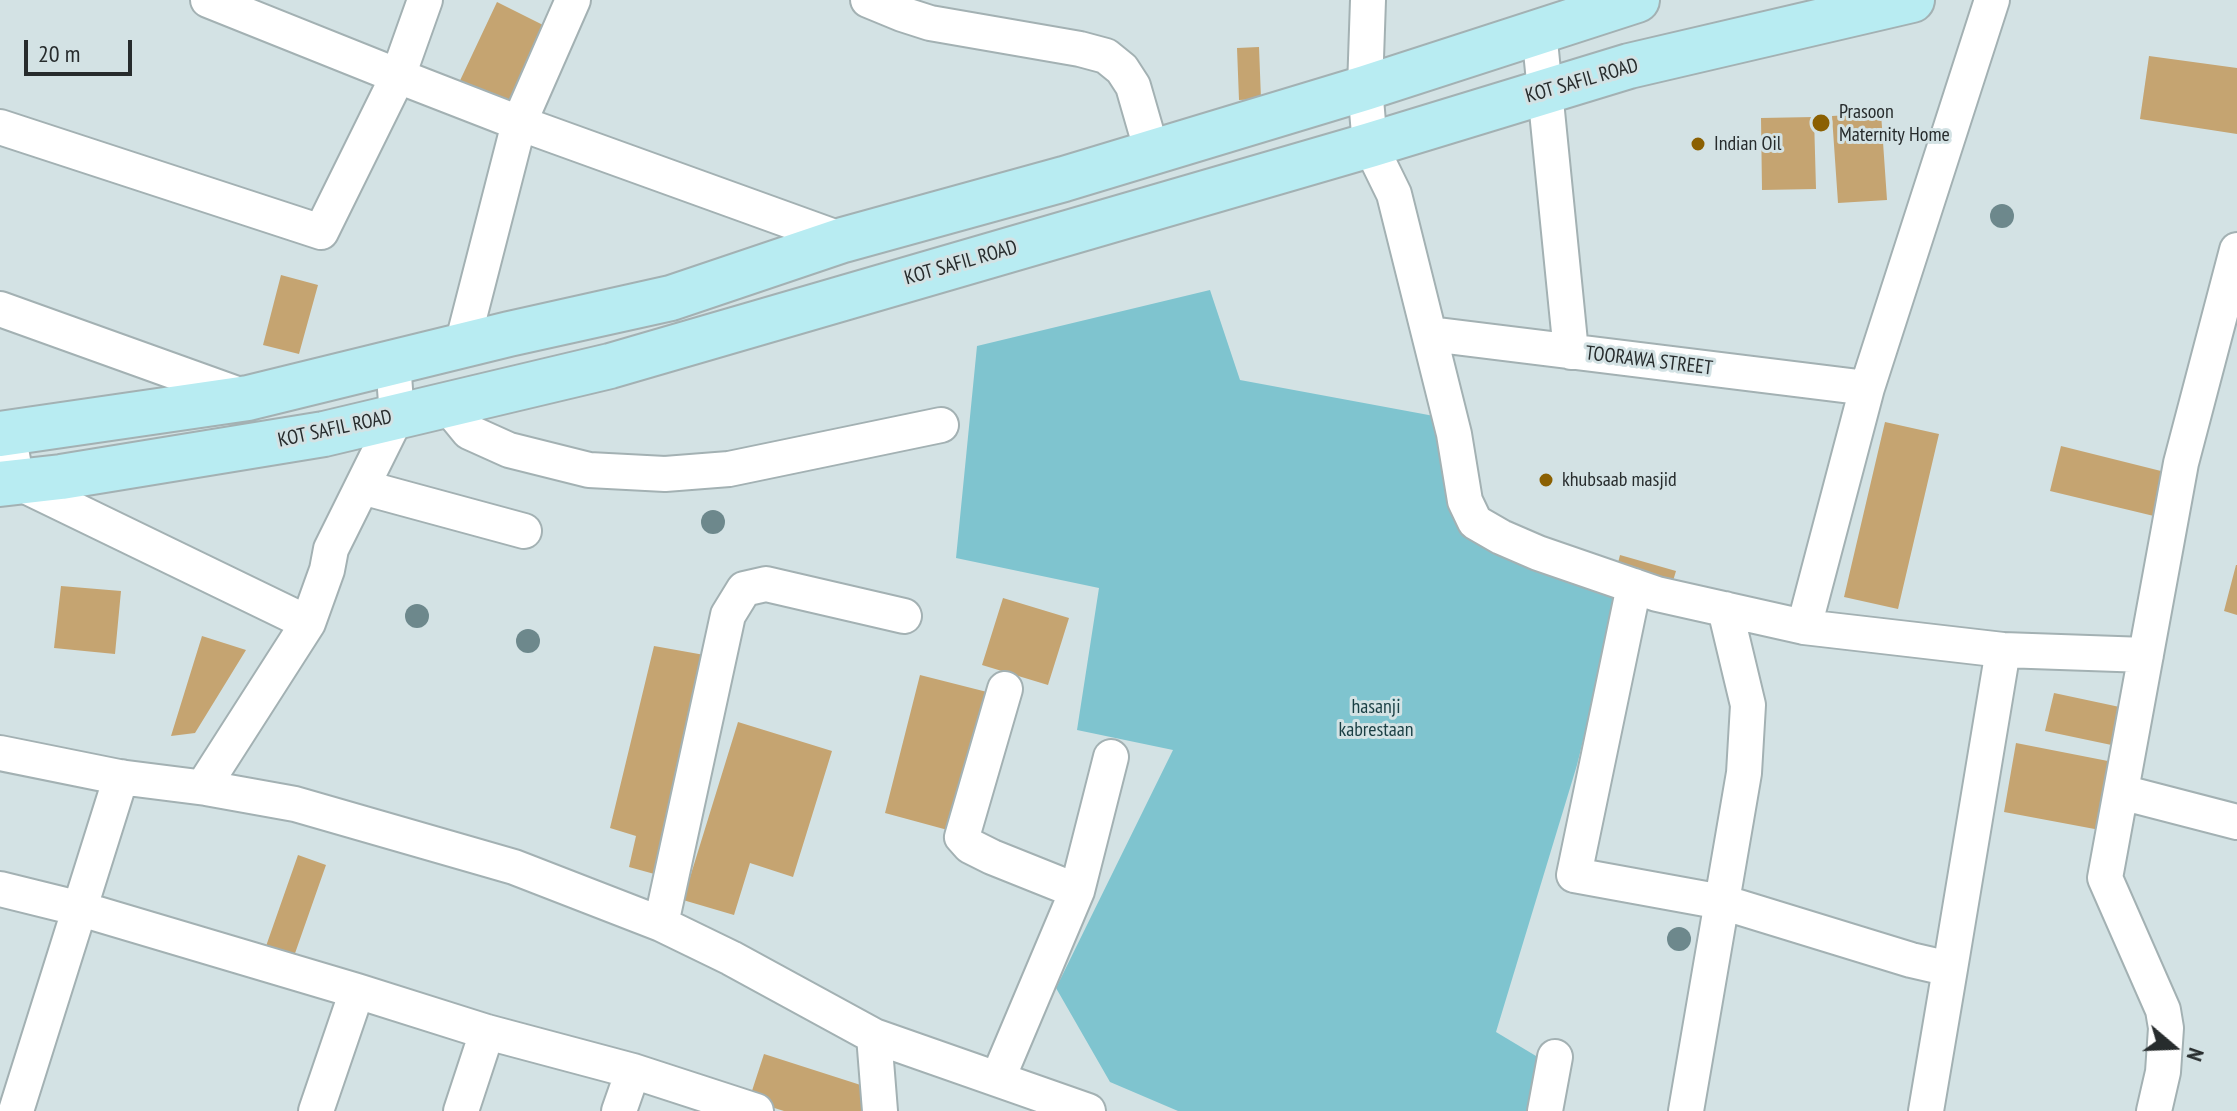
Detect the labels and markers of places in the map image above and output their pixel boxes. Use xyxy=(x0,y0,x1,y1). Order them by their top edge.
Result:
place label: Prasoon Maternity Home xyxy=(1839,100,1950,147)
marker: Prasoon Maternity Home xyxy=(1810,112,1832,134)
place label: Indian Oil xyxy=(1714,132,1781,156)
marker: Indian Oil xyxy=(1689,135,1707,153)
place label: khubsaab masjid xyxy=(1562,468,1677,492)
marker: khubsaab masjid xyxy=(1537,471,1555,489)

